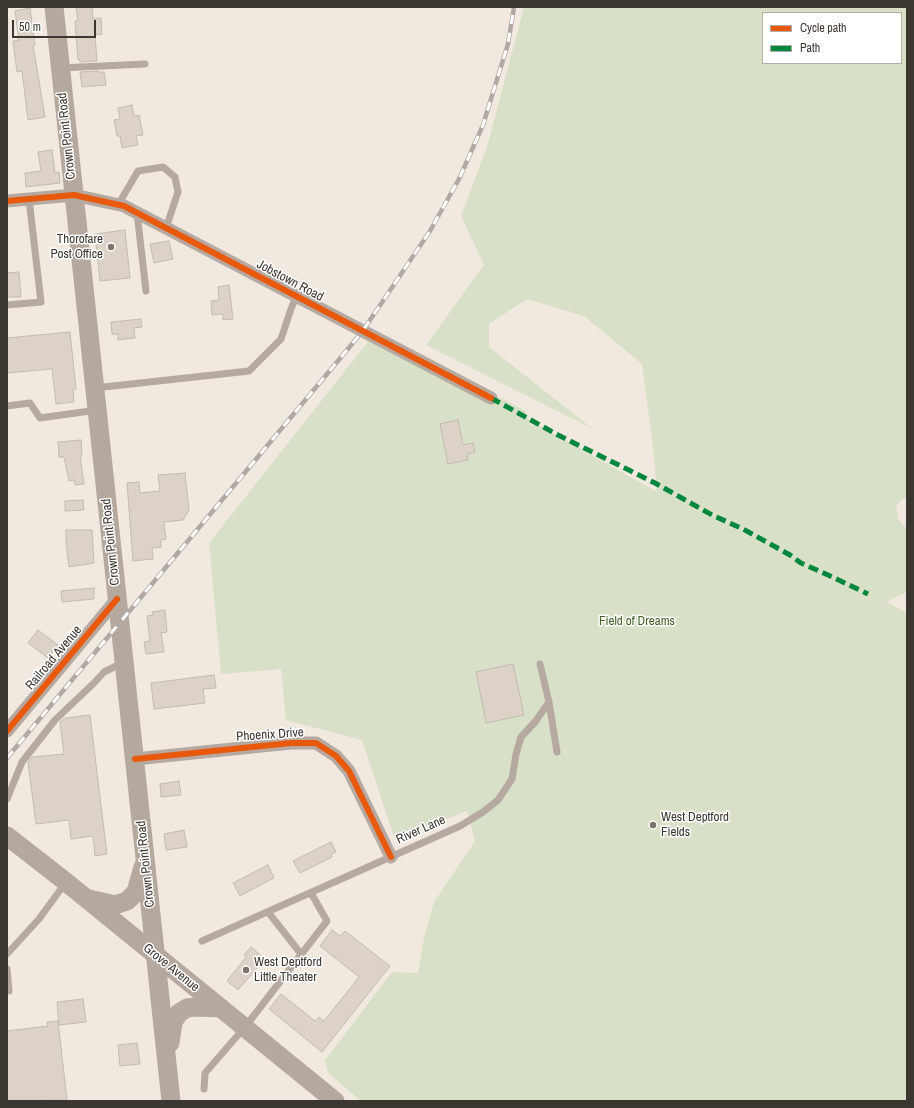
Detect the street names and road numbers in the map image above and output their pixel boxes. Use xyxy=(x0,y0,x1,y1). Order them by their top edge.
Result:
street label: Crown Point Road xyxy=(55,92,79,180)
street label: Jobstown Road xyxy=(254,257,326,305)
street label: Crown Point Road xyxy=(99,498,123,586)
street label: Railroad Avenue xyxy=(23,623,85,693)
street label: Phoenix Drive xyxy=(236,725,304,745)
street label: River Lane xyxy=(394,812,448,848)
street label: Crown Point Road xyxy=(134,820,158,908)
street label: Grove Avenue xyxy=(140,941,202,995)

